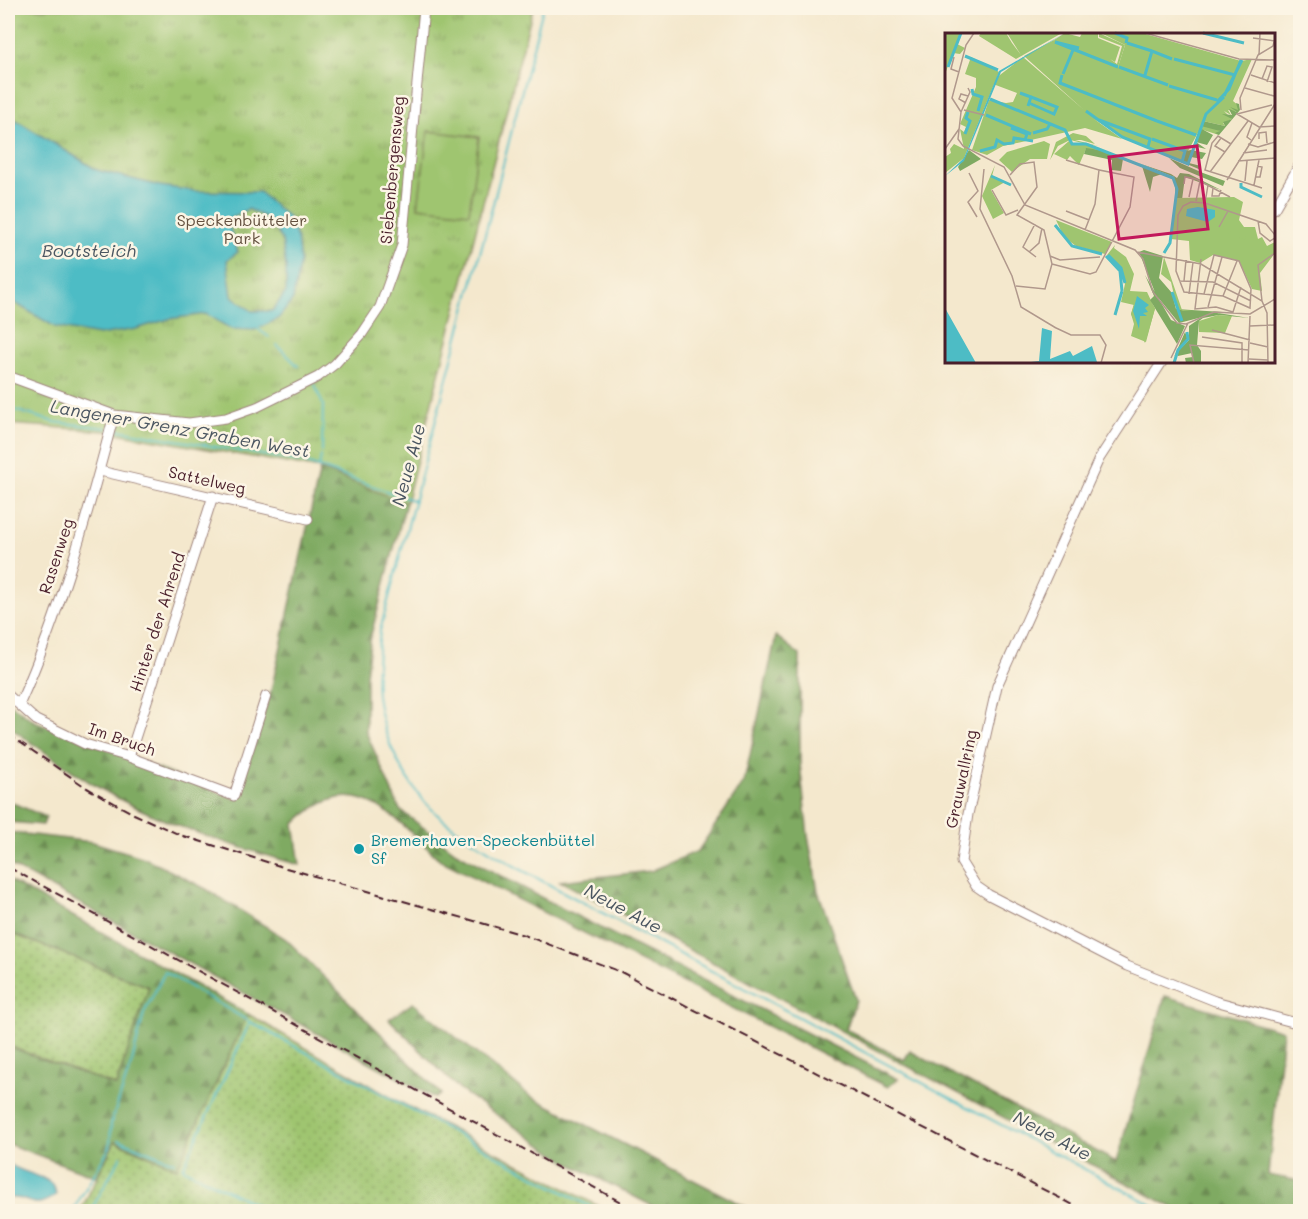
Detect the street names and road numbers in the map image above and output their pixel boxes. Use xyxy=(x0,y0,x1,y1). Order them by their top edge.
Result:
street label: Siebenbergensweg xyxy=(375,95,408,245)
street label: Sattelweg xyxy=(166,460,248,499)
street label: Rasenweg xyxy=(33,515,78,596)
street label: Hinter der Ahrend xyxy=(124,549,189,694)
street label: Im Bruch xyxy=(86,717,159,760)
street label: Grauwallring xyxy=(940,728,981,830)

